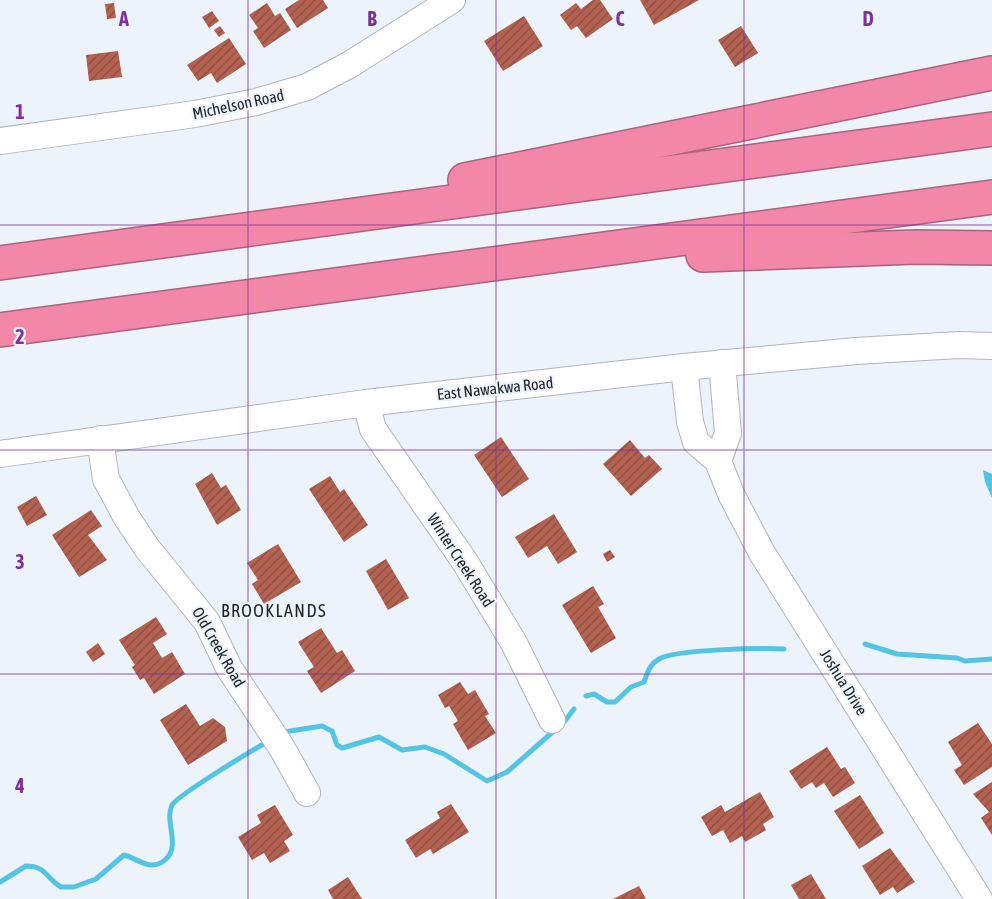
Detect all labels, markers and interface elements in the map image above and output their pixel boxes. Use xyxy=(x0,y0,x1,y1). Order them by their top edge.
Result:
text: A xyxy=(118,7,129,30)
text: B xyxy=(367,7,377,30)
text: C xyxy=(616,7,625,30)
text: D xyxy=(862,7,874,30)
street label: Michelson Road xyxy=(191,86,285,122)
text: 1 xyxy=(15,100,25,123)
text: 2 xyxy=(15,325,25,348)
street label: East Nawakwa Road xyxy=(436,373,554,403)
street label: Winter Creek Road xyxy=(424,510,498,610)
text: 3 xyxy=(15,550,25,573)
district label: BROOKLANDS xyxy=(221,600,327,621)
street label: Old Creek Road xyxy=(189,604,249,690)
street label: Joshua Drive xyxy=(817,646,871,718)
text: 4 xyxy=(14,774,25,797)

